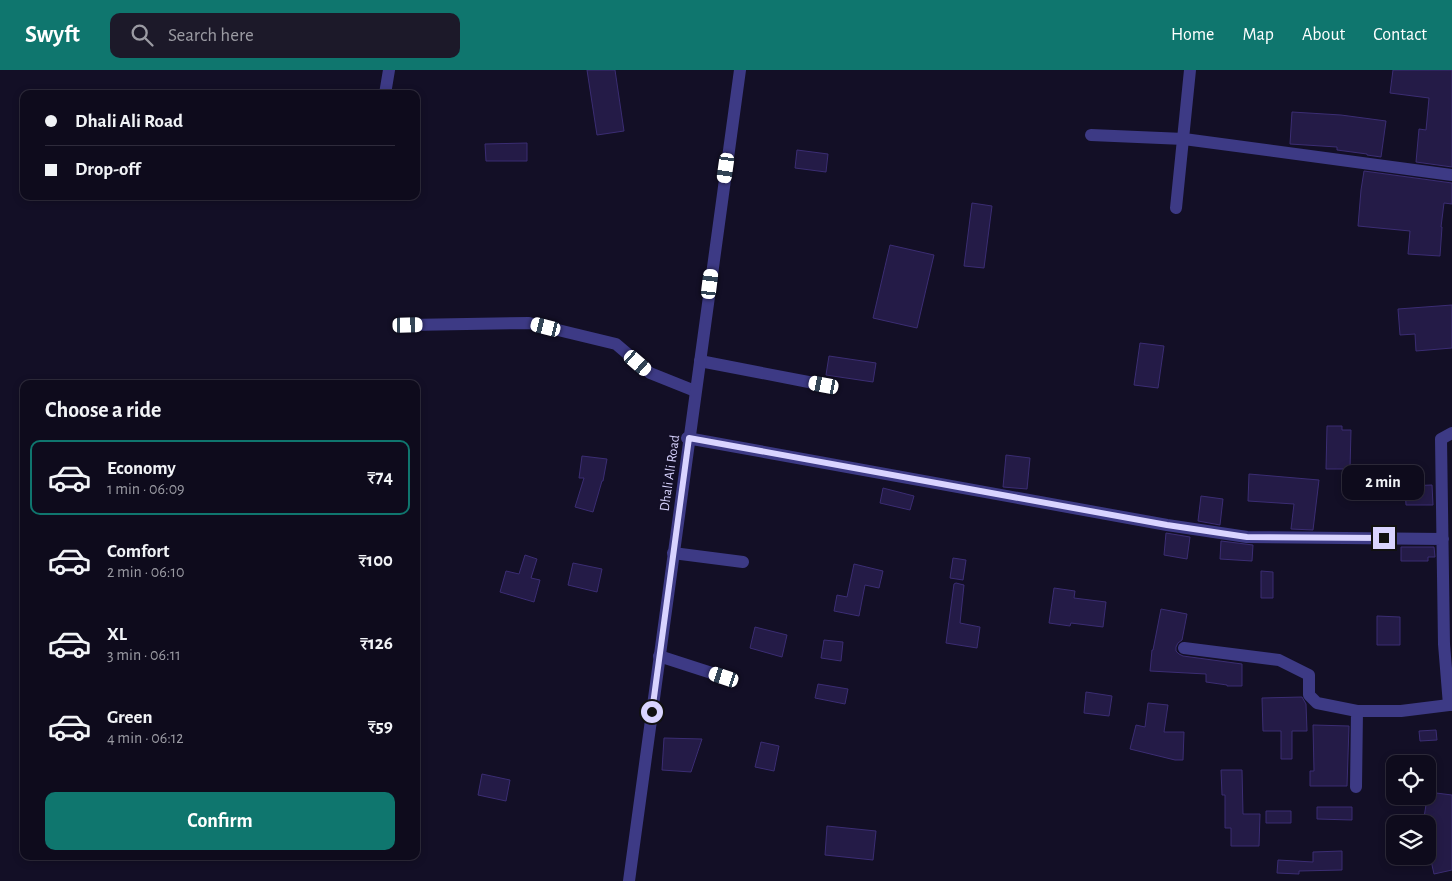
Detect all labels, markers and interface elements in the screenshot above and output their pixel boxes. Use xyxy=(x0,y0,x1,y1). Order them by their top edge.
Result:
search box xyxy=(110,13,460,58)
icon: search xyxy=(128,21,156,49)
text: Swyft xyxy=(25,23,80,47)
text: Search here xyxy=(168,26,254,45)
text: Home xyxy=(1171,26,1214,44)
text: Map xyxy=(1242,26,1274,44)
text: About xyxy=(1302,26,1345,44)
text: Contact xyxy=(1373,26,1427,44)
text: Dhali Ali Road xyxy=(75,112,183,131)
car xyxy=(716,152,735,184)
text: Drop-off xyxy=(75,160,140,179)
car xyxy=(700,268,719,300)
car xyxy=(529,316,562,338)
car xyxy=(392,317,423,333)
car xyxy=(621,347,654,379)
car xyxy=(807,375,840,395)
text: Choose a ride xyxy=(45,399,161,421)
street label: Dhali Ali Road xyxy=(658,434,682,512)
icon: car xyxy=(47,455,92,500)
text: Economy xyxy=(107,459,176,478)
callout: 2 min xyxy=(1343,466,1425,500)
text: ₹74 xyxy=(367,468,393,487)
text: 2 min xyxy=(1365,474,1401,490)
text: 1 min · 06:09 xyxy=(107,481,185,497)
route end xyxy=(1373,527,1395,549)
icon: car xyxy=(47,538,92,583)
text: Comfort xyxy=(107,542,169,561)
text: ₹100 xyxy=(358,551,393,570)
text: 2 min · 06:10 xyxy=(107,564,184,580)
icon: car xyxy=(47,621,92,666)
text: XL xyxy=(107,625,127,644)
text: ₹126 xyxy=(360,634,393,653)
text: 3 min · 06:11 xyxy=(107,647,181,663)
car xyxy=(707,665,740,689)
route start xyxy=(641,701,663,723)
icon: car xyxy=(47,704,92,749)
text: Green xyxy=(107,708,153,727)
text: ₹59 xyxy=(368,717,393,736)
text: 4 min · 06:12 xyxy=(107,730,184,746)
map controls xyxy=(1386,755,1436,865)
button: locate xyxy=(1386,755,1436,805)
button: Confirm xyxy=(45,792,395,850)
button: layers xyxy=(1386,815,1436,865)

